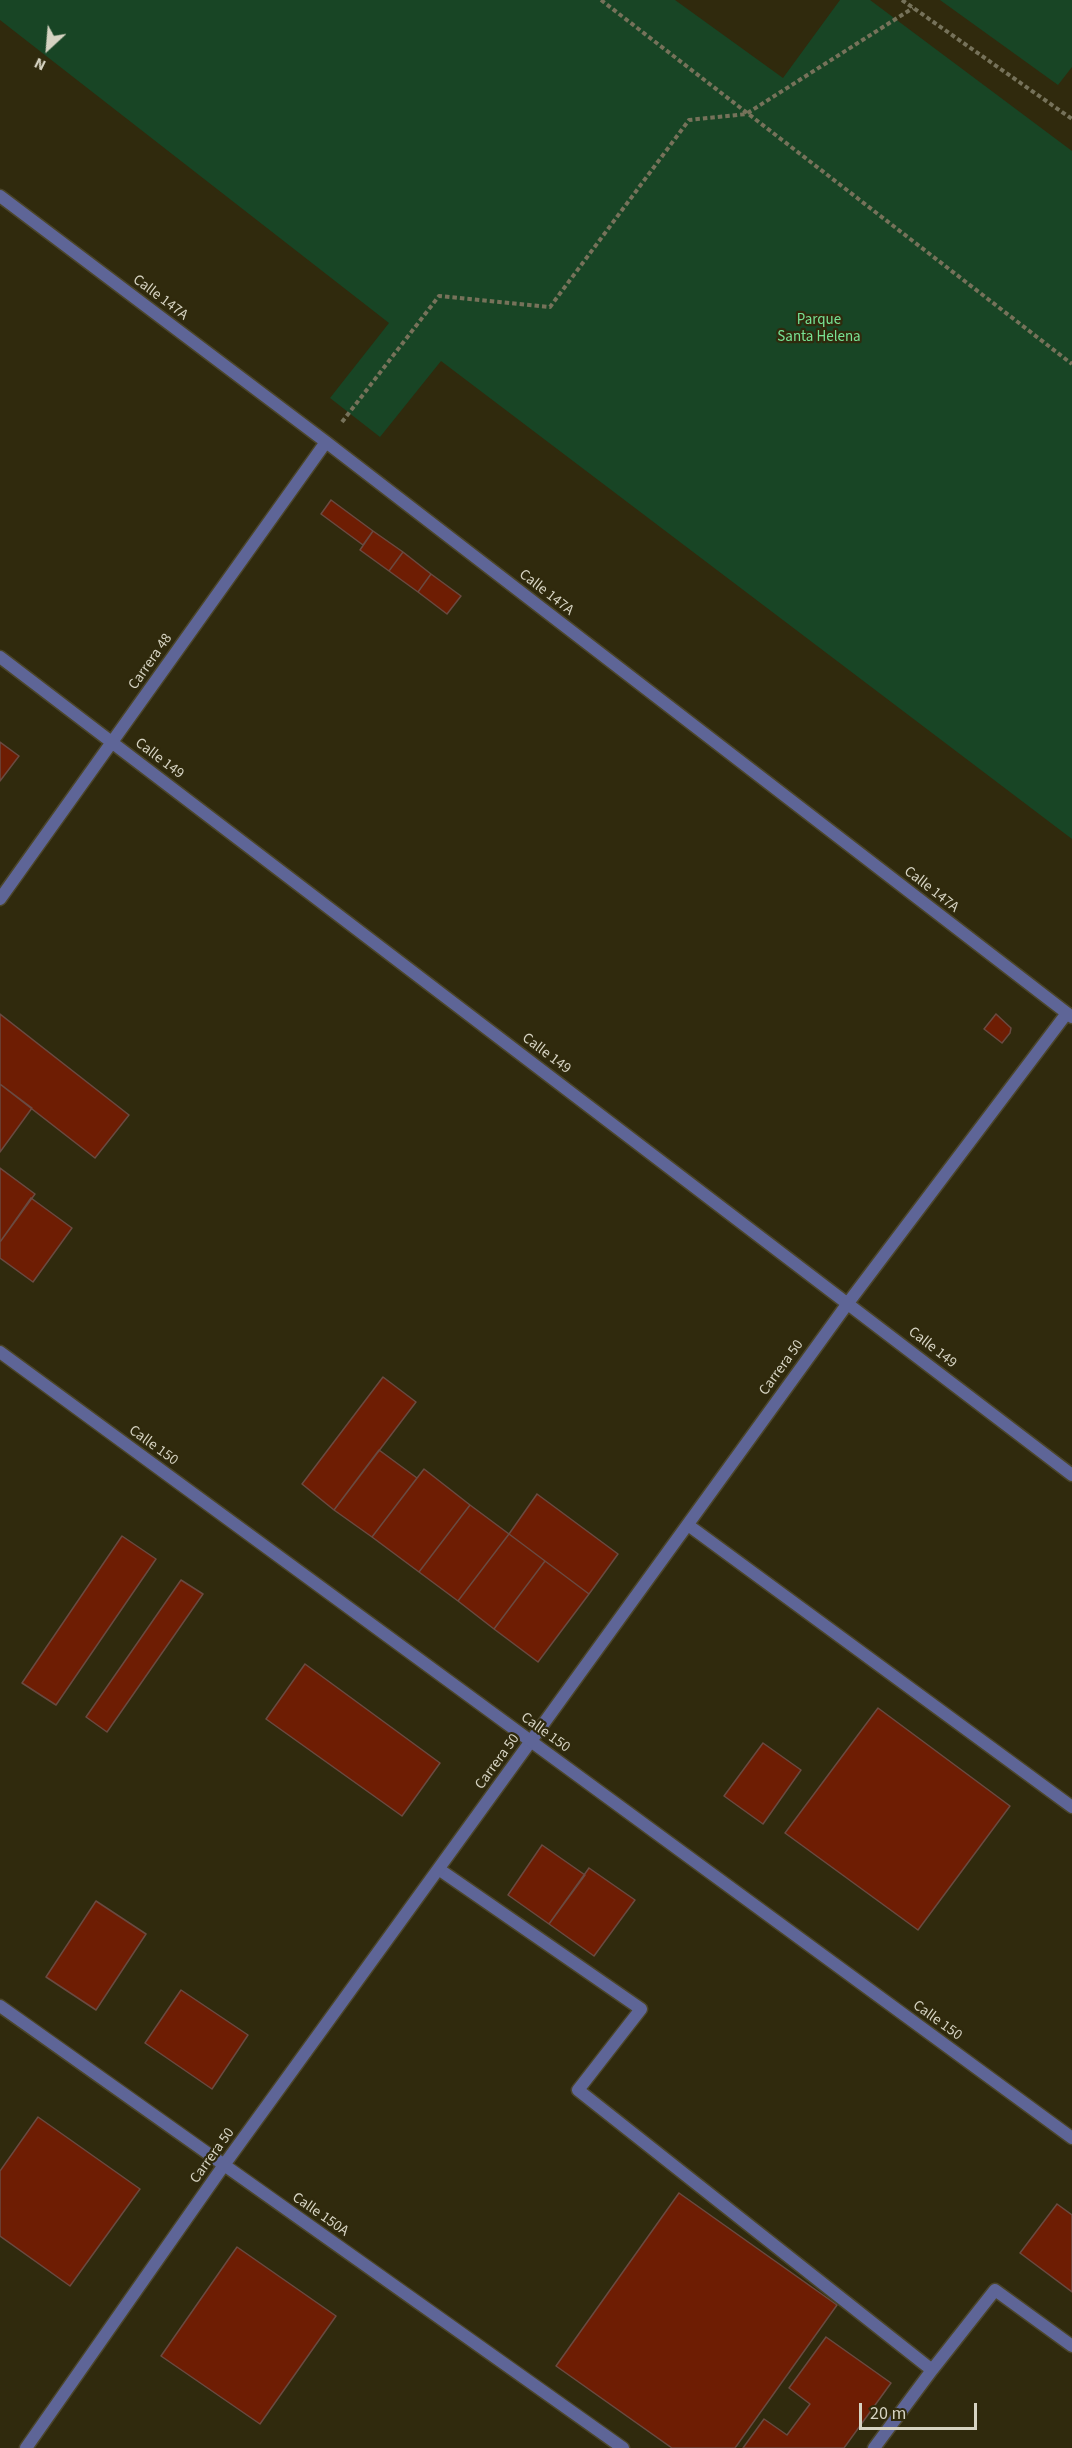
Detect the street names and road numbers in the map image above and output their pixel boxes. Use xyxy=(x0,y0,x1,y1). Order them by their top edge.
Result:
street label: Calle 147A xyxy=(129,271,191,325)
street label: Calle 147A xyxy=(515,566,577,620)
street label: Carrera 48 xyxy=(125,631,177,693)
street label: Calle 149 xyxy=(131,735,187,783)
street label: Calle 147A xyxy=(900,863,962,917)
street label: Calle 149 xyxy=(518,1030,574,1078)
street label: Calle 149 xyxy=(904,1323,960,1373)
street label: Carrera 50 xyxy=(756,1337,808,1399)
street label: Calle 150 xyxy=(125,1422,181,1470)
street label: Calle 150 xyxy=(517,1709,573,1757)
street label: Carrera 50 xyxy=(472,1731,524,1793)
street label: Calle 150 xyxy=(909,1997,965,2045)
street label: Carrera 50 xyxy=(187,2125,239,2187)
street label: Calle 150A xyxy=(288,2189,352,2241)

